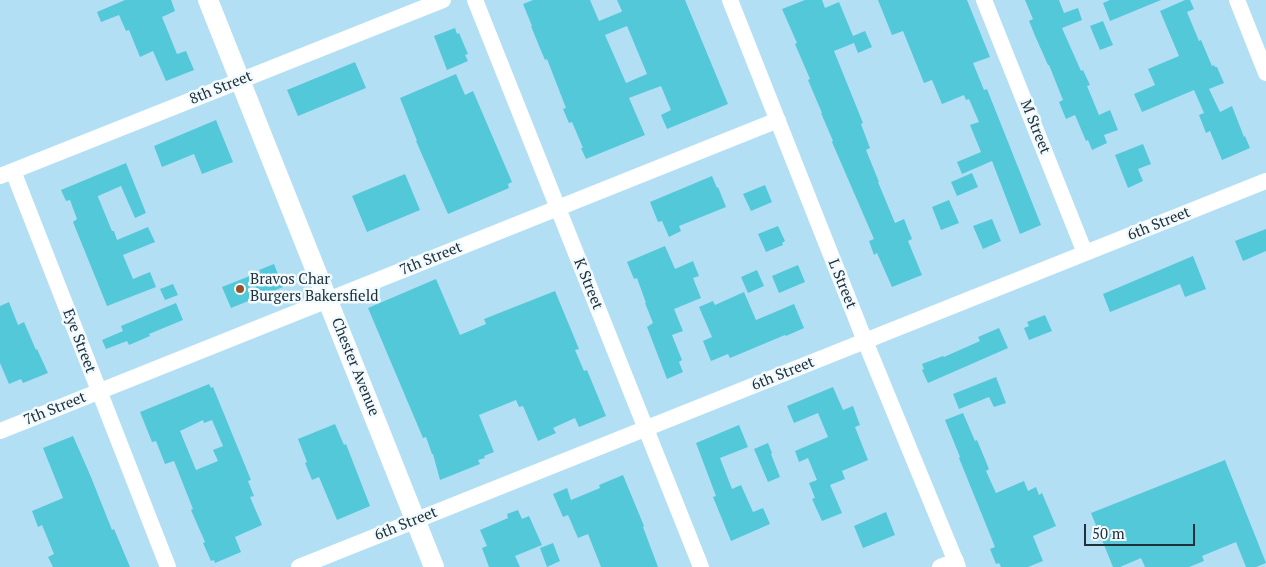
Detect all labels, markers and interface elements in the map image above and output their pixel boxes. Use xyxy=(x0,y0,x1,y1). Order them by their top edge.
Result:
street label: 8th Street xyxy=(187,67,255,109)
street label: M Street xyxy=(1016,97,1054,157)
street label: 6th Street xyxy=(1125,203,1193,245)
street label: 7th Street xyxy=(397,238,465,280)
street label: K Street xyxy=(570,256,606,312)
street label: L Street xyxy=(824,257,860,311)
place label: Bravos Char Burgers Bakersfield xyxy=(250,271,378,306)
marker: Bravos Char Burgers Bakersfield xyxy=(234,283,246,295)
street label: Eye Street xyxy=(59,306,99,376)
street label: Chester Avenue xyxy=(327,315,383,419)
street label: 6th Street xyxy=(749,353,817,395)
street label: 7th Street xyxy=(21,388,89,430)
street label: 6th Street xyxy=(372,503,440,545)
scale bar xyxy=(1086,514,1197,546)
text: 50 m xyxy=(1092,523,1125,543)

